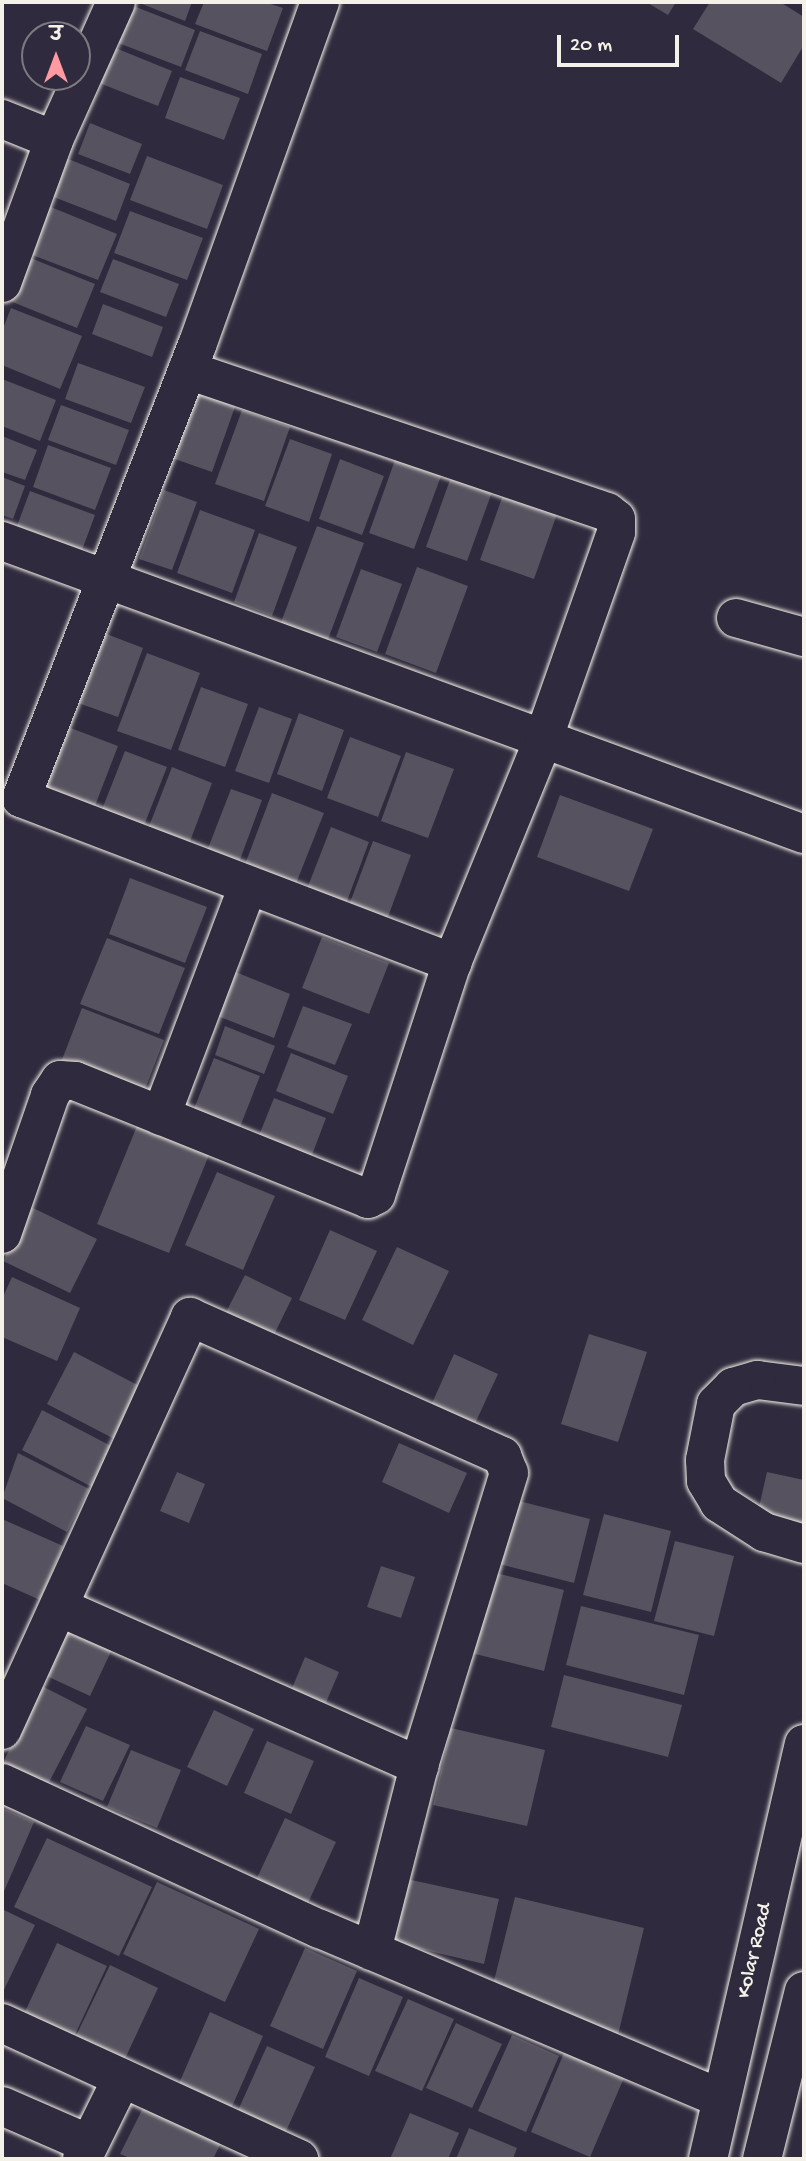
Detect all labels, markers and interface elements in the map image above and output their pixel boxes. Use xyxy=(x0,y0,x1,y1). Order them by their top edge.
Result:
north arrow xyxy=(21,21,91,91)
scale bar xyxy=(561,21,684,65)
text: उ xyxy=(50,25,62,48)
text: 20 m xyxy=(570,34,612,59)
street label: Kolar Road xyxy=(733,1901,779,2001)

